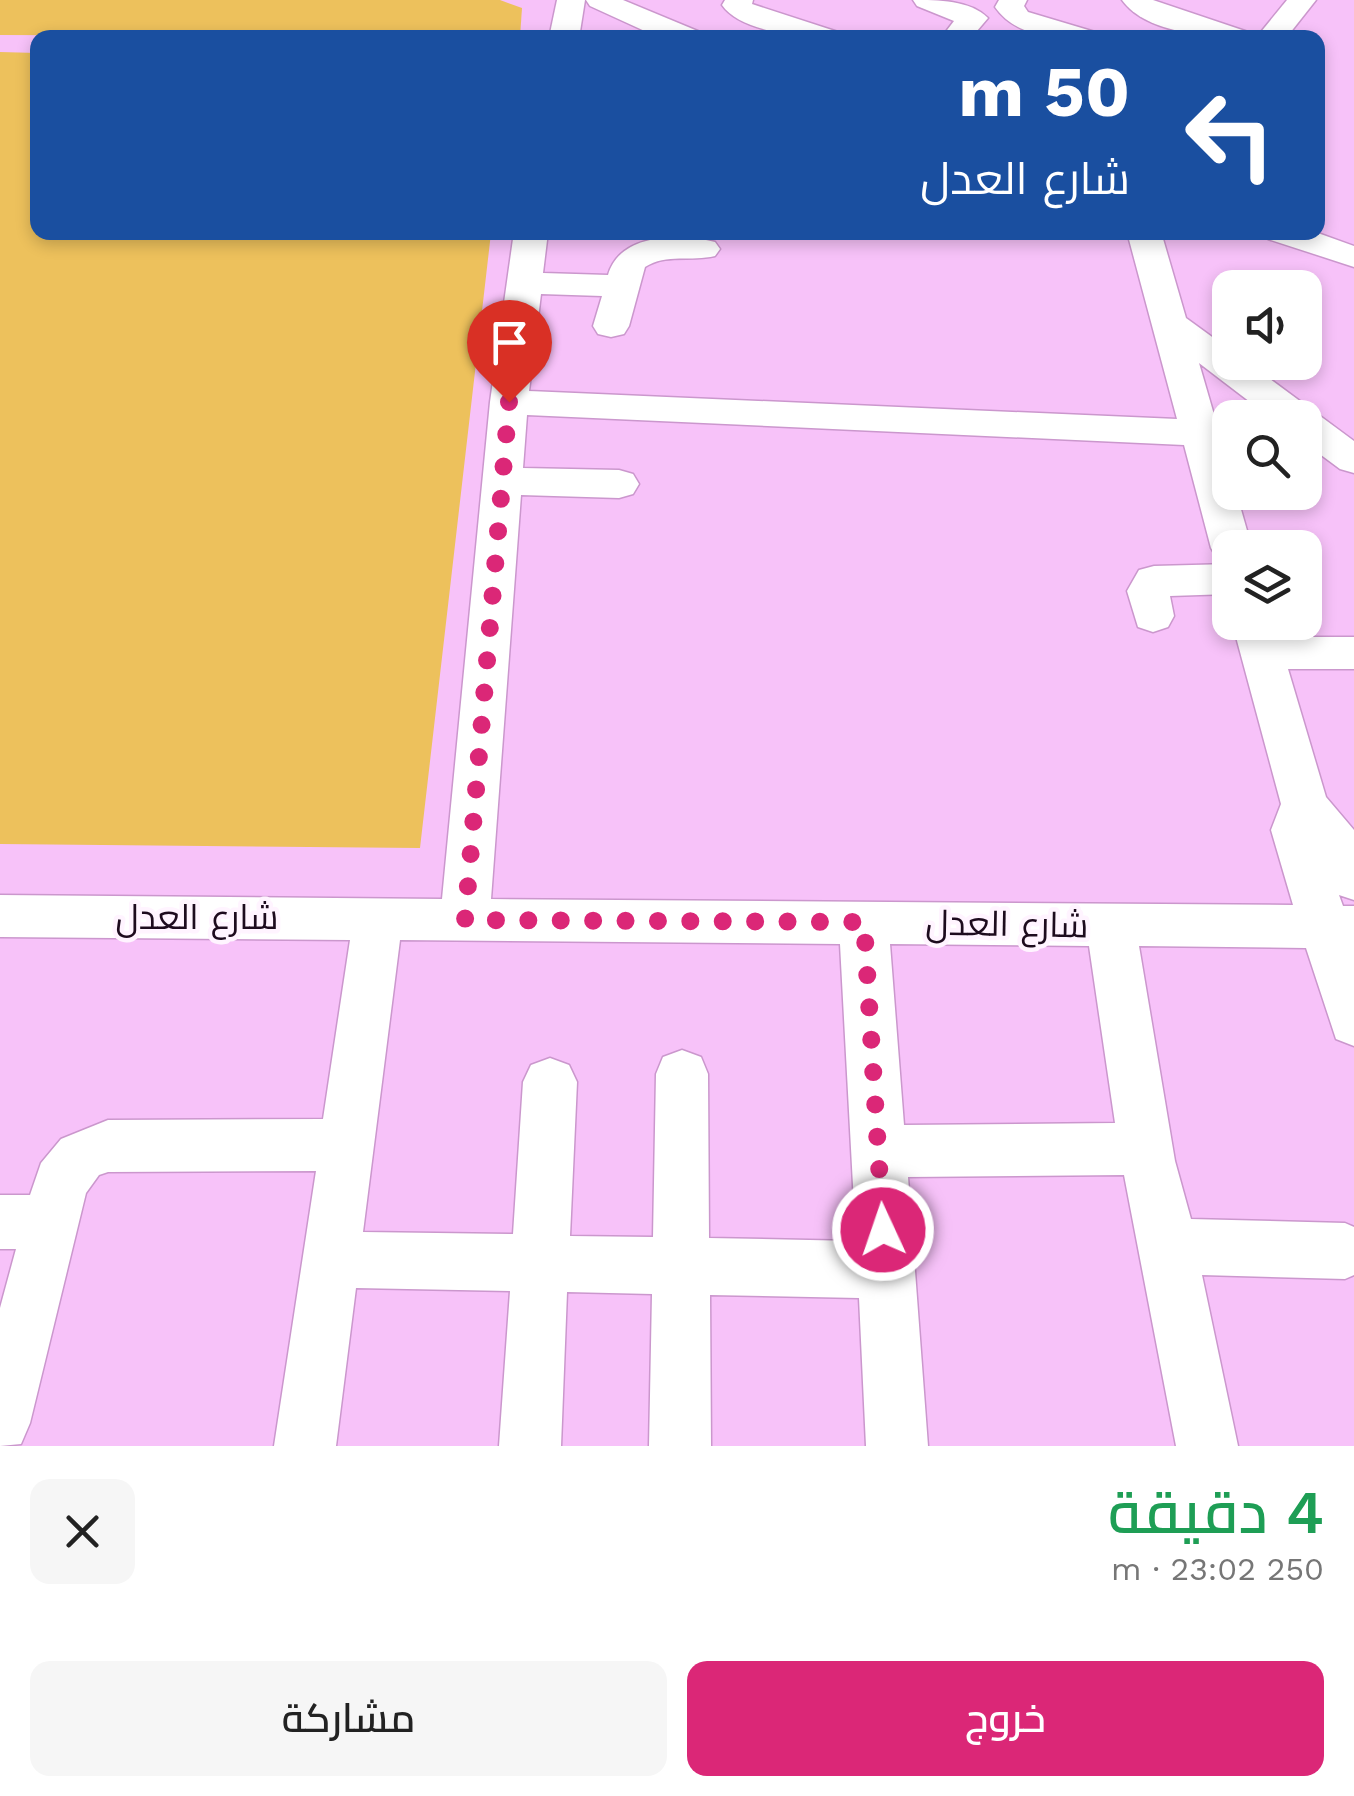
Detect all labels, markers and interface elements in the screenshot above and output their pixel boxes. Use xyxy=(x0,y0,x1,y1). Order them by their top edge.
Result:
text: 50 m xyxy=(958,51,1130,133)
icon: left xyxy=(1165,70,1295,200)
text: شارع العدل xyxy=(920,152,1130,205)
map controls xyxy=(1212,270,1322,640)
button: sound xyxy=(1212,270,1322,380)
pin xyxy=(467,300,552,403)
icon: arrive xyxy=(482,315,537,370)
button: search xyxy=(1212,400,1322,510)
button: layers xyxy=(1212,530,1322,640)
street label: شارع العدل xyxy=(115,896,279,940)
street label: شارع العدل xyxy=(925,902,1089,948)
position arrow xyxy=(831,1178,935,1282)
text: 4 دقيقة xyxy=(1108,1477,1324,1548)
button: close xyxy=(30,1479,135,1584)
text: 250 m · 23:02 xyxy=(1111,1550,1324,1588)
button: مشاركة xyxy=(30,1661,667,1776)
button: خروج xyxy=(687,1661,1324,1776)

